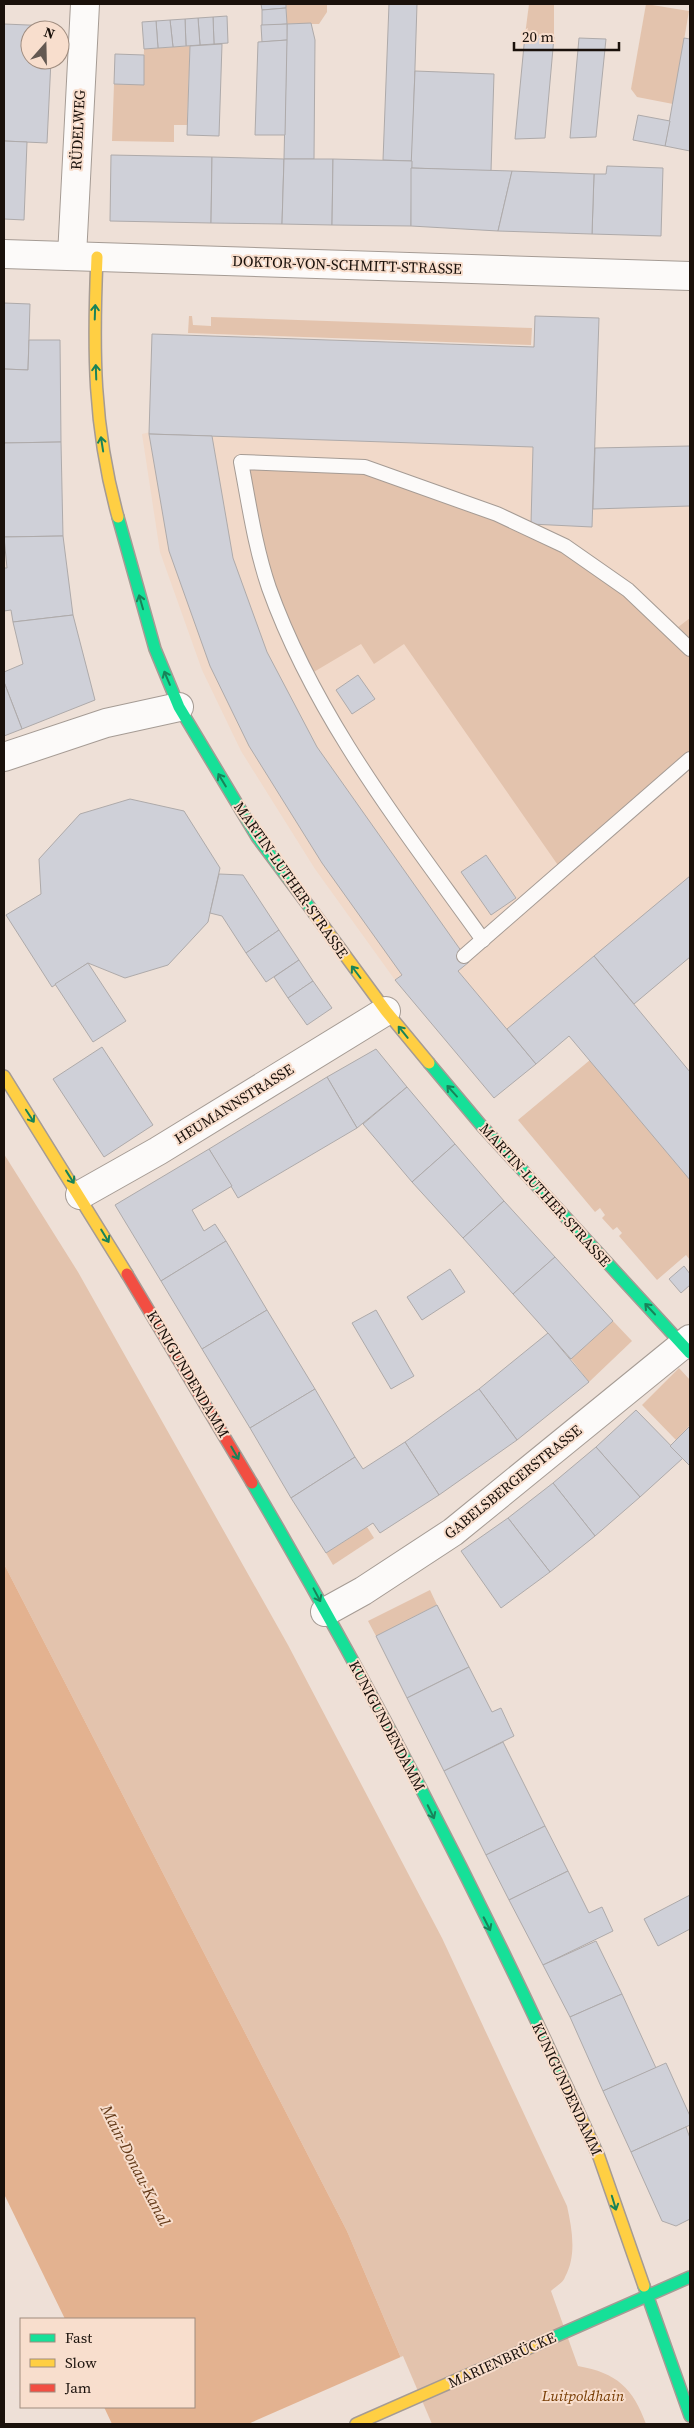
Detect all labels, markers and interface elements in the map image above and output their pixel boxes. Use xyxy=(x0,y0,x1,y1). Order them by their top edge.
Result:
north arrow xyxy=(20,20,70,70)
scale bar xyxy=(514,20,619,52)
text: N xyxy=(41,22,58,44)
text: 20 m xyxy=(522,26,554,47)
street label: RÜDELWEG xyxy=(65,89,90,171)
street label: DOKTOR-VON-SCHMITT-STRASSE xyxy=(232,250,462,279)
one-way arrow xyxy=(90,304,100,320)
one-way arrow xyxy=(91,364,100,380)
one-way arrow xyxy=(97,437,107,453)
one-way arrow xyxy=(135,595,145,611)
one-way arrow xyxy=(161,671,171,686)
one-way arrow xyxy=(217,774,227,788)
street label: MARTIN-LUTHER-STRASSE xyxy=(229,797,354,962)
one-way arrow xyxy=(351,966,362,979)
one-way arrow xyxy=(397,1026,408,1039)
street label: HEUMANNSTRASSE xyxy=(170,1058,297,1149)
one-way arrow xyxy=(446,1085,457,1098)
one-way arrow xyxy=(26,1109,36,1123)
street label: MARTIN-LUTHER-STRASSE xyxy=(475,1118,616,1271)
one-way arrow xyxy=(65,1170,75,1184)
one-way arrow xyxy=(101,1229,111,1243)
one-way arrow xyxy=(644,1303,656,1316)
street label: KUNIGUNDENDAMM xyxy=(142,1306,235,1441)
street label: GABELSBERGERSTRASSE xyxy=(440,1420,586,1544)
one-way arrow xyxy=(230,1446,240,1460)
one-way arrow xyxy=(313,1587,322,1602)
street label: KUNIGUNDENDAMM xyxy=(344,1657,431,1795)
one-way arrow xyxy=(427,1804,436,1819)
one-way arrow xyxy=(483,1916,492,1931)
street label: KUNIGUNDENDAMM xyxy=(527,2019,608,2159)
water label: Main-Donau-Kanal xyxy=(96,2100,176,2230)
one-way arrow xyxy=(610,2195,620,2211)
legend xyxy=(20,2318,195,2408)
street label: MARIENBRÜCKE xyxy=(445,2326,559,2393)
text: Fast xyxy=(65,2327,92,2348)
text: Slow xyxy=(65,2352,97,2373)
text: Jam xyxy=(64,2377,92,2398)
park label: Luitpoldhain xyxy=(541,2385,625,2406)

